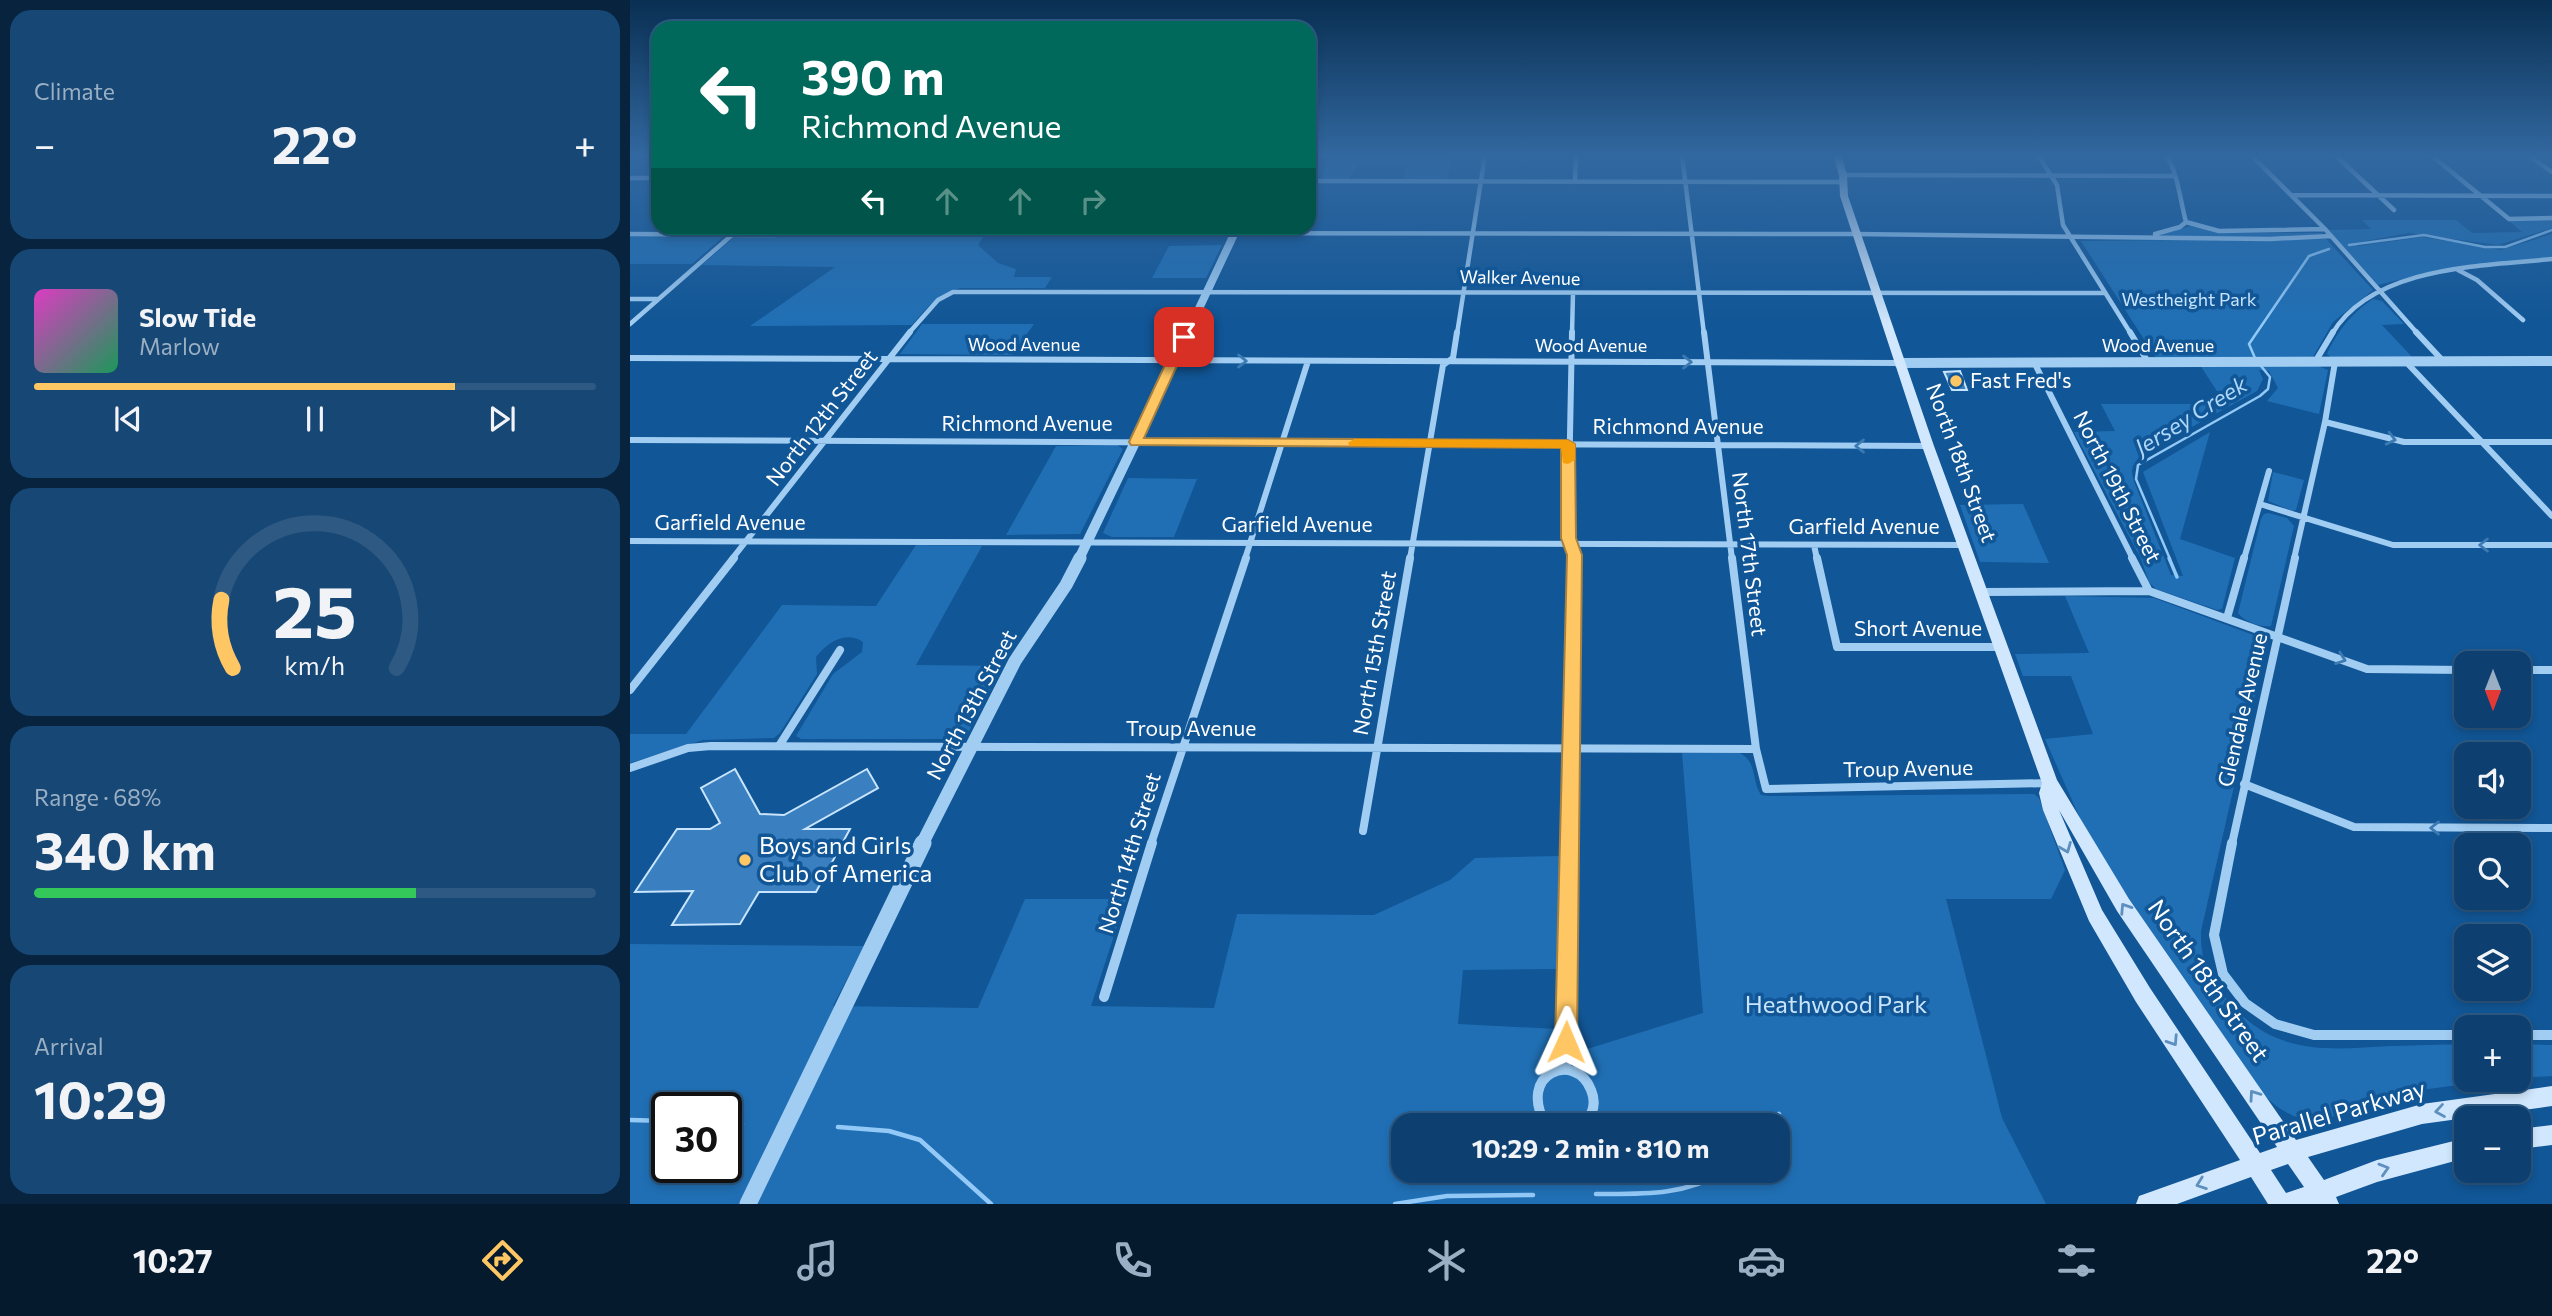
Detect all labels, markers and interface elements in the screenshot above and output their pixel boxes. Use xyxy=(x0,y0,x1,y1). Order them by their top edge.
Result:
text: 390 m xyxy=(801,45,944,105)
icon: left xyxy=(686,49,777,140)
text: Climate xyxy=(34,77,115,105)
text: Richmond Avenue xyxy=(801,105,1061,145)
text: 22° xyxy=(272,111,357,175)
text: − xyxy=(34,120,56,167)
text: + xyxy=(574,120,596,167)
icon: left xyxy=(855,182,893,220)
icon: ahead xyxy=(928,182,966,220)
icon: ahead xyxy=(1001,182,1039,220)
icon: right xyxy=(1074,182,1112,220)
street label: Walker Avenue xyxy=(1459,265,1581,289)
park label: Westheight Park xyxy=(2121,288,2257,310)
text: Slow Tide xyxy=(139,301,256,332)
pin xyxy=(1154,307,1214,367)
icon: arrive xyxy=(1165,318,1203,356)
text: Marlow xyxy=(139,332,220,360)
street label: Wood Avenue xyxy=(968,333,1080,355)
street label: Wood Avenue xyxy=(1535,334,1647,356)
street label: Wood Avenue xyxy=(2102,334,2214,356)
street label: North 12th Street xyxy=(760,344,882,490)
one-way arrow xyxy=(1237,353,1248,368)
one-way arrow xyxy=(1682,354,1693,370)
place label: Fast Fred's xyxy=(1970,367,2072,392)
water label: Jersey Creek xyxy=(2127,369,2252,462)
marker: Fast Fred's xyxy=(1948,373,1964,389)
street label: North 18th Street xyxy=(1922,380,2003,545)
icon: previous xyxy=(109,400,147,438)
icon: pause xyxy=(296,400,334,438)
icon: next xyxy=(483,400,521,438)
street label: North 19th Street xyxy=(2069,406,2167,566)
street label: Richmond Avenue xyxy=(942,410,1112,435)
street label: Richmond Avenue xyxy=(1593,413,1763,438)
one-way arrow xyxy=(2385,431,2397,445)
one-way arrow xyxy=(1854,438,1865,454)
street label: North 17th Street xyxy=(1728,470,1773,637)
street label: Garfield Avenue xyxy=(654,509,806,534)
street label: Garfield Avenue xyxy=(1221,511,1373,536)
street label: Garfield Avenue xyxy=(1788,513,1940,538)
one-way arrow xyxy=(2478,537,2489,553)
text: 25 xyxy=(273,564,357,653)
street label: North 15th Street xyxy=(1347,569,1400,737)
street label: Short Avenue xyxy=(1854,615,1982,640)
street label: North 13th Street xyxy=(921,625,1021,784)
street label: Glendale Avenue xyxy=(2212,630,2271,789)
text: km/h xyxy=(285,650,345,680)
one-way arrow xyxy=(2335,651,2347,665)
north arrow xyxy=(2454,651,2530,728)
map controls xyxy=(2454,651,2531,1183)
street label: Troup Avenue xyxy=(1126,715,1256,740)
button: sound xyxy=(2454,742,2531,819)
street label: Troup Avenue xyxy=(1843,754,1973,781)
street label: North 14th Street xyxy=(1092,769,1165,936)
text: Range · 68% xyxy=(34,783,161,811)
text: 340 km xyxy=(34,817,216,881)
one-way arrow xyxy=(2429,820,2440,836)
place label: Boys and Girls Club of America xyxy=(759,830,932,887)
button: search xyxy=(2454,833,2531,910)
one-way arrow xyxy=(2057,841,2071,853)
marker: Boys and Girls Club of America xyxy=(737,852,753,868)
street label: North 18th Street xyxy=(2143,894,2276,1067)
one-way arrow xyxy=(2121,902,2134,915)
button: layers xyxy=(2454,924,2531,1001)
park label: Heathwood Park xyxy=(1745,989,1927,1018)
position arrow xyxy=(1529,1005,1603,1079)
button: + xyxy=(2454,1015,2531,1092)
text: Arrival xyxy=(34,1032,104,1060)
one-way arrow xyxy=(2165,1033,2178,1046)
text: 10:29 xyxy=(34,1066,167,1130)
street label: Parallel Parkway xyxy=(2249,1073,2429,1150)
one-way arrow xyxy=(2250,1090,2262,1103)
speed limit sign: 30 xyxy=(651,1092,742,1183)
one-way arrow xyxy=(2434,1103,2446,1118)
button: − xyxy=(2454,1106,2531,1183)
text: 10:29 · 2 min · 810 m xyxy=(1472,1132,1709,1163)
one-way arrow xyxy=(2378,1162,2390,1177)
one-way arrow xyxy=(2195,1176,2207,1190)
icon: directions xyxy=(478,1236,527,1285)
icon: music xyxy=(793,1236,842,1285)
icon: phone xyxy=(1108,1236,1157,1285)
icon: climate xyxy=(1422,1236,1471,1285)
icon: car xyxy=(1737,1236,1786,1285)
icon: filters xyxy=(2052,1236,2101,1285)
text: 10:27 xyxy=(133,1240,213,1280)
text: 22° xyxy=(2366,1240,2419,1280)

